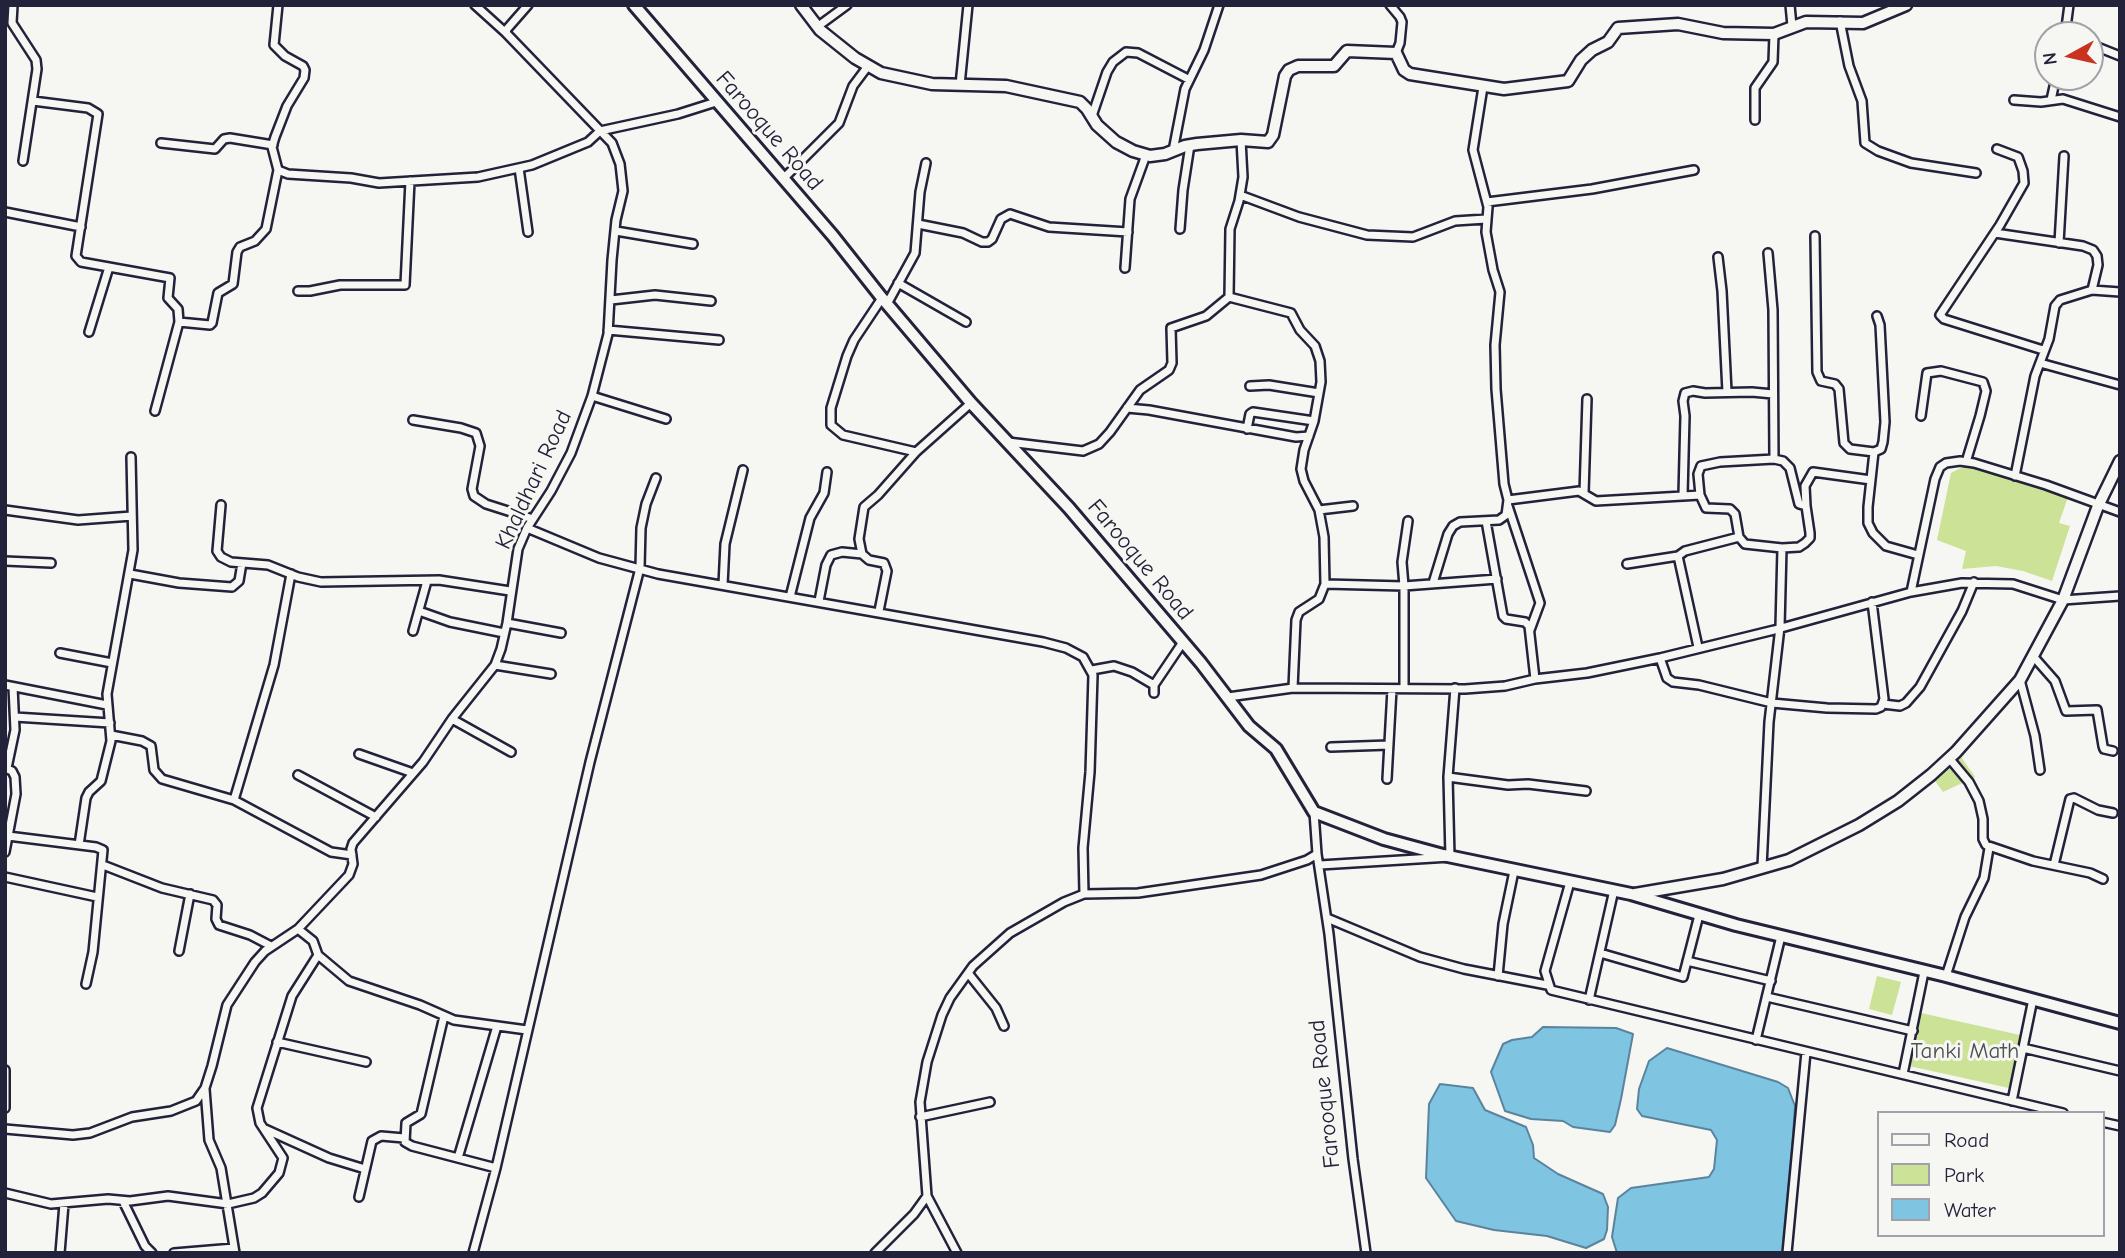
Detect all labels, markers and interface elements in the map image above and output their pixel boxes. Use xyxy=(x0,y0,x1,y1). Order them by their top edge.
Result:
north arrow xyxy=(2034,21,2104,91)
text: N xyxy=(2038,51,2062,66)
street label: Farooque Road xyxy=(710,66,828,196)
street label: Khaldhari Road xyxy=(490,406,578,554)
street label: Farooque Road xyxy=(1081,494,1199,626)
street label: Farooque Road xyxy=(1303,1018,1347,1170)
park label: Tanki Math xyxy=(1911,1037,2019,1065)
legend xyxy=(1876,1111,2104,1237)
text: Road xyxy=(1944,1128,1989,1152)
text: Park xyxy=(1944,1163,1984,1187)
text: Water xyxy=(1944,1198,1996,1222)

